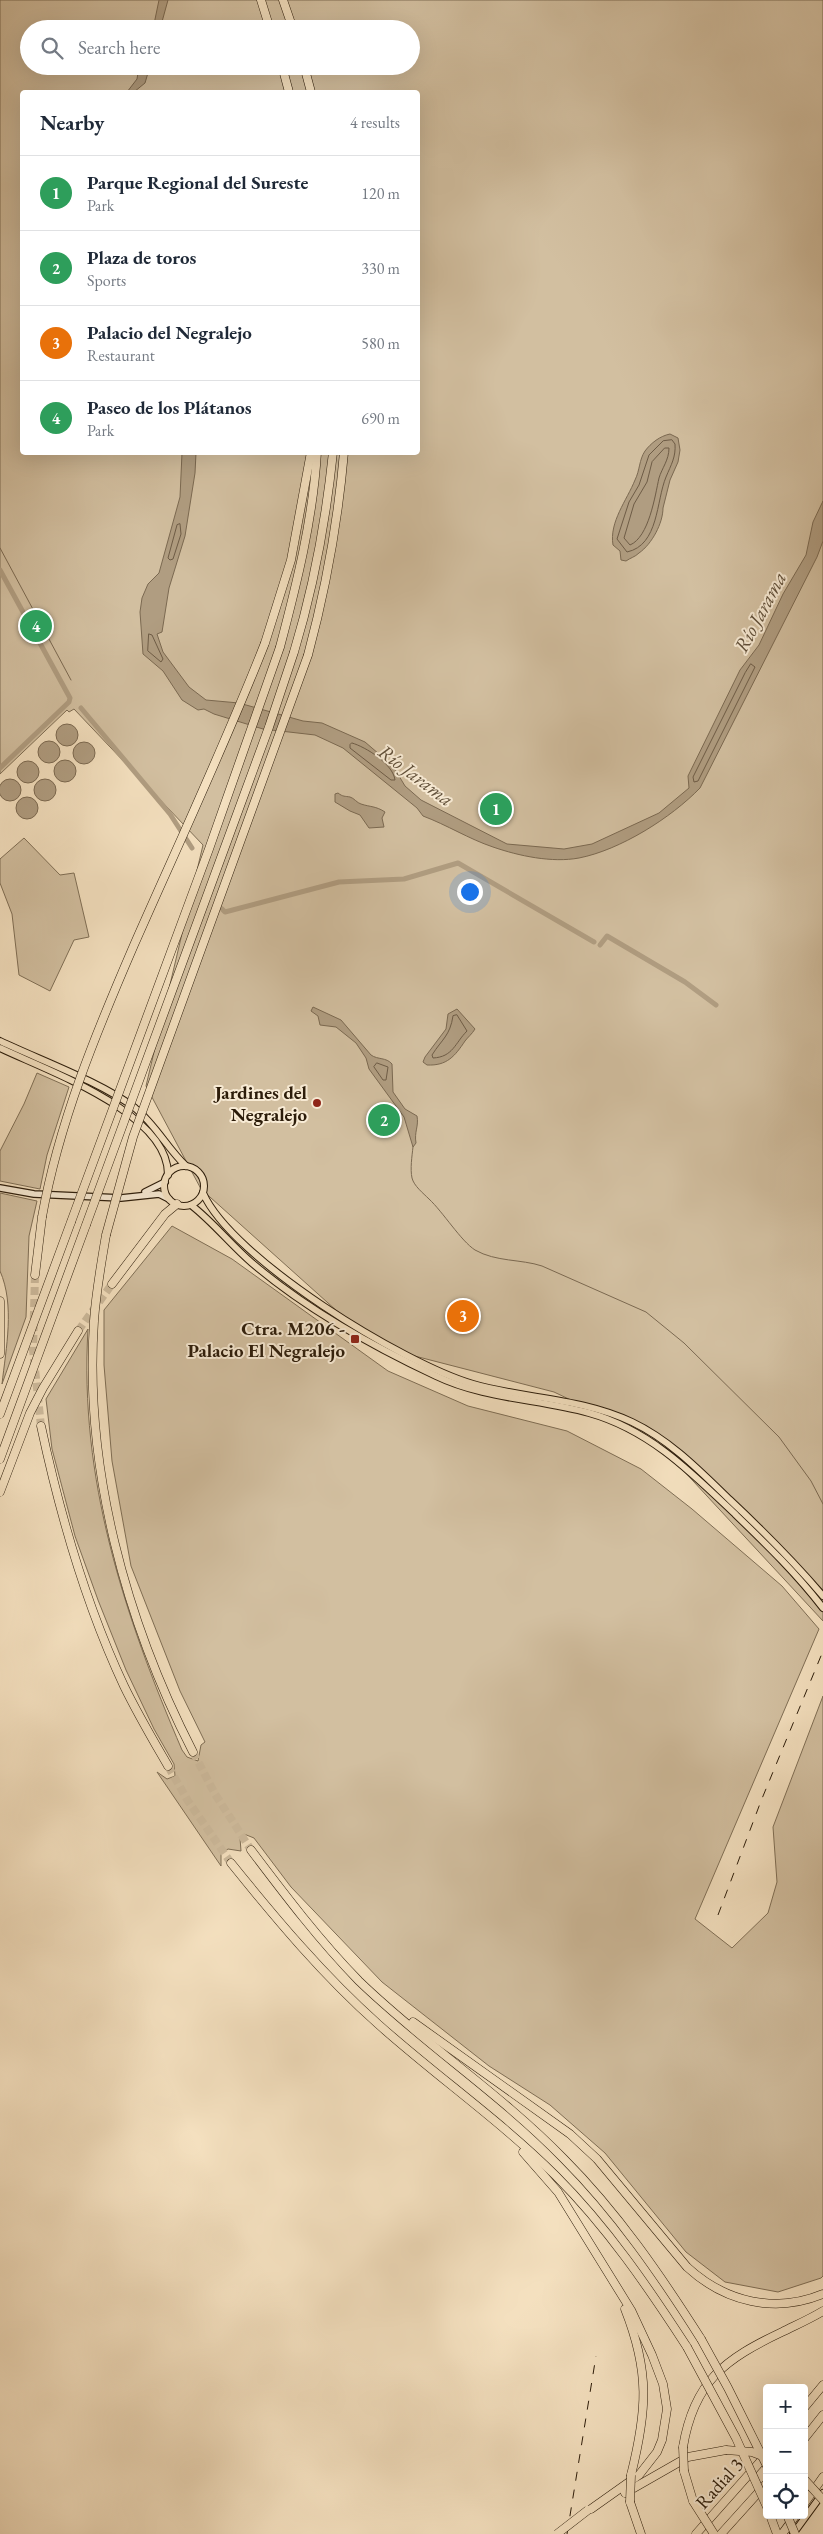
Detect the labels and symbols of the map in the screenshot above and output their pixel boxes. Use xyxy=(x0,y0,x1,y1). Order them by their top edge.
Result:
water label: Río Jarama xyxy=(728,567,792,657)
pin: 4 xyxy=(20,607,52,645)
water label: Río Jarama xyxy=(373,738,459,812)
pin: 1 xyxy=(480,790,512,828)
your location xyxy=(457,879,483,905)
place label: Jardines del Negralejo xyxy=(213,1080,308,1127)
marker: Jardines del Negralejo xyxy=(311,1097,323,1109)
pin: 2 xyxy=(368,1101,400,1139)
pin: 3 xyxy=(447,1297,479,1335)
place label: Ctra. M206 - Palacio El Negralejo xyxy=(187,1316,345,1363)
marker: Ctra. M206 - Palacio El Negralejo xyxy=(349,1333,361,1345)
street label: Radial 3 xyxy=(690,2453,749,2514)

